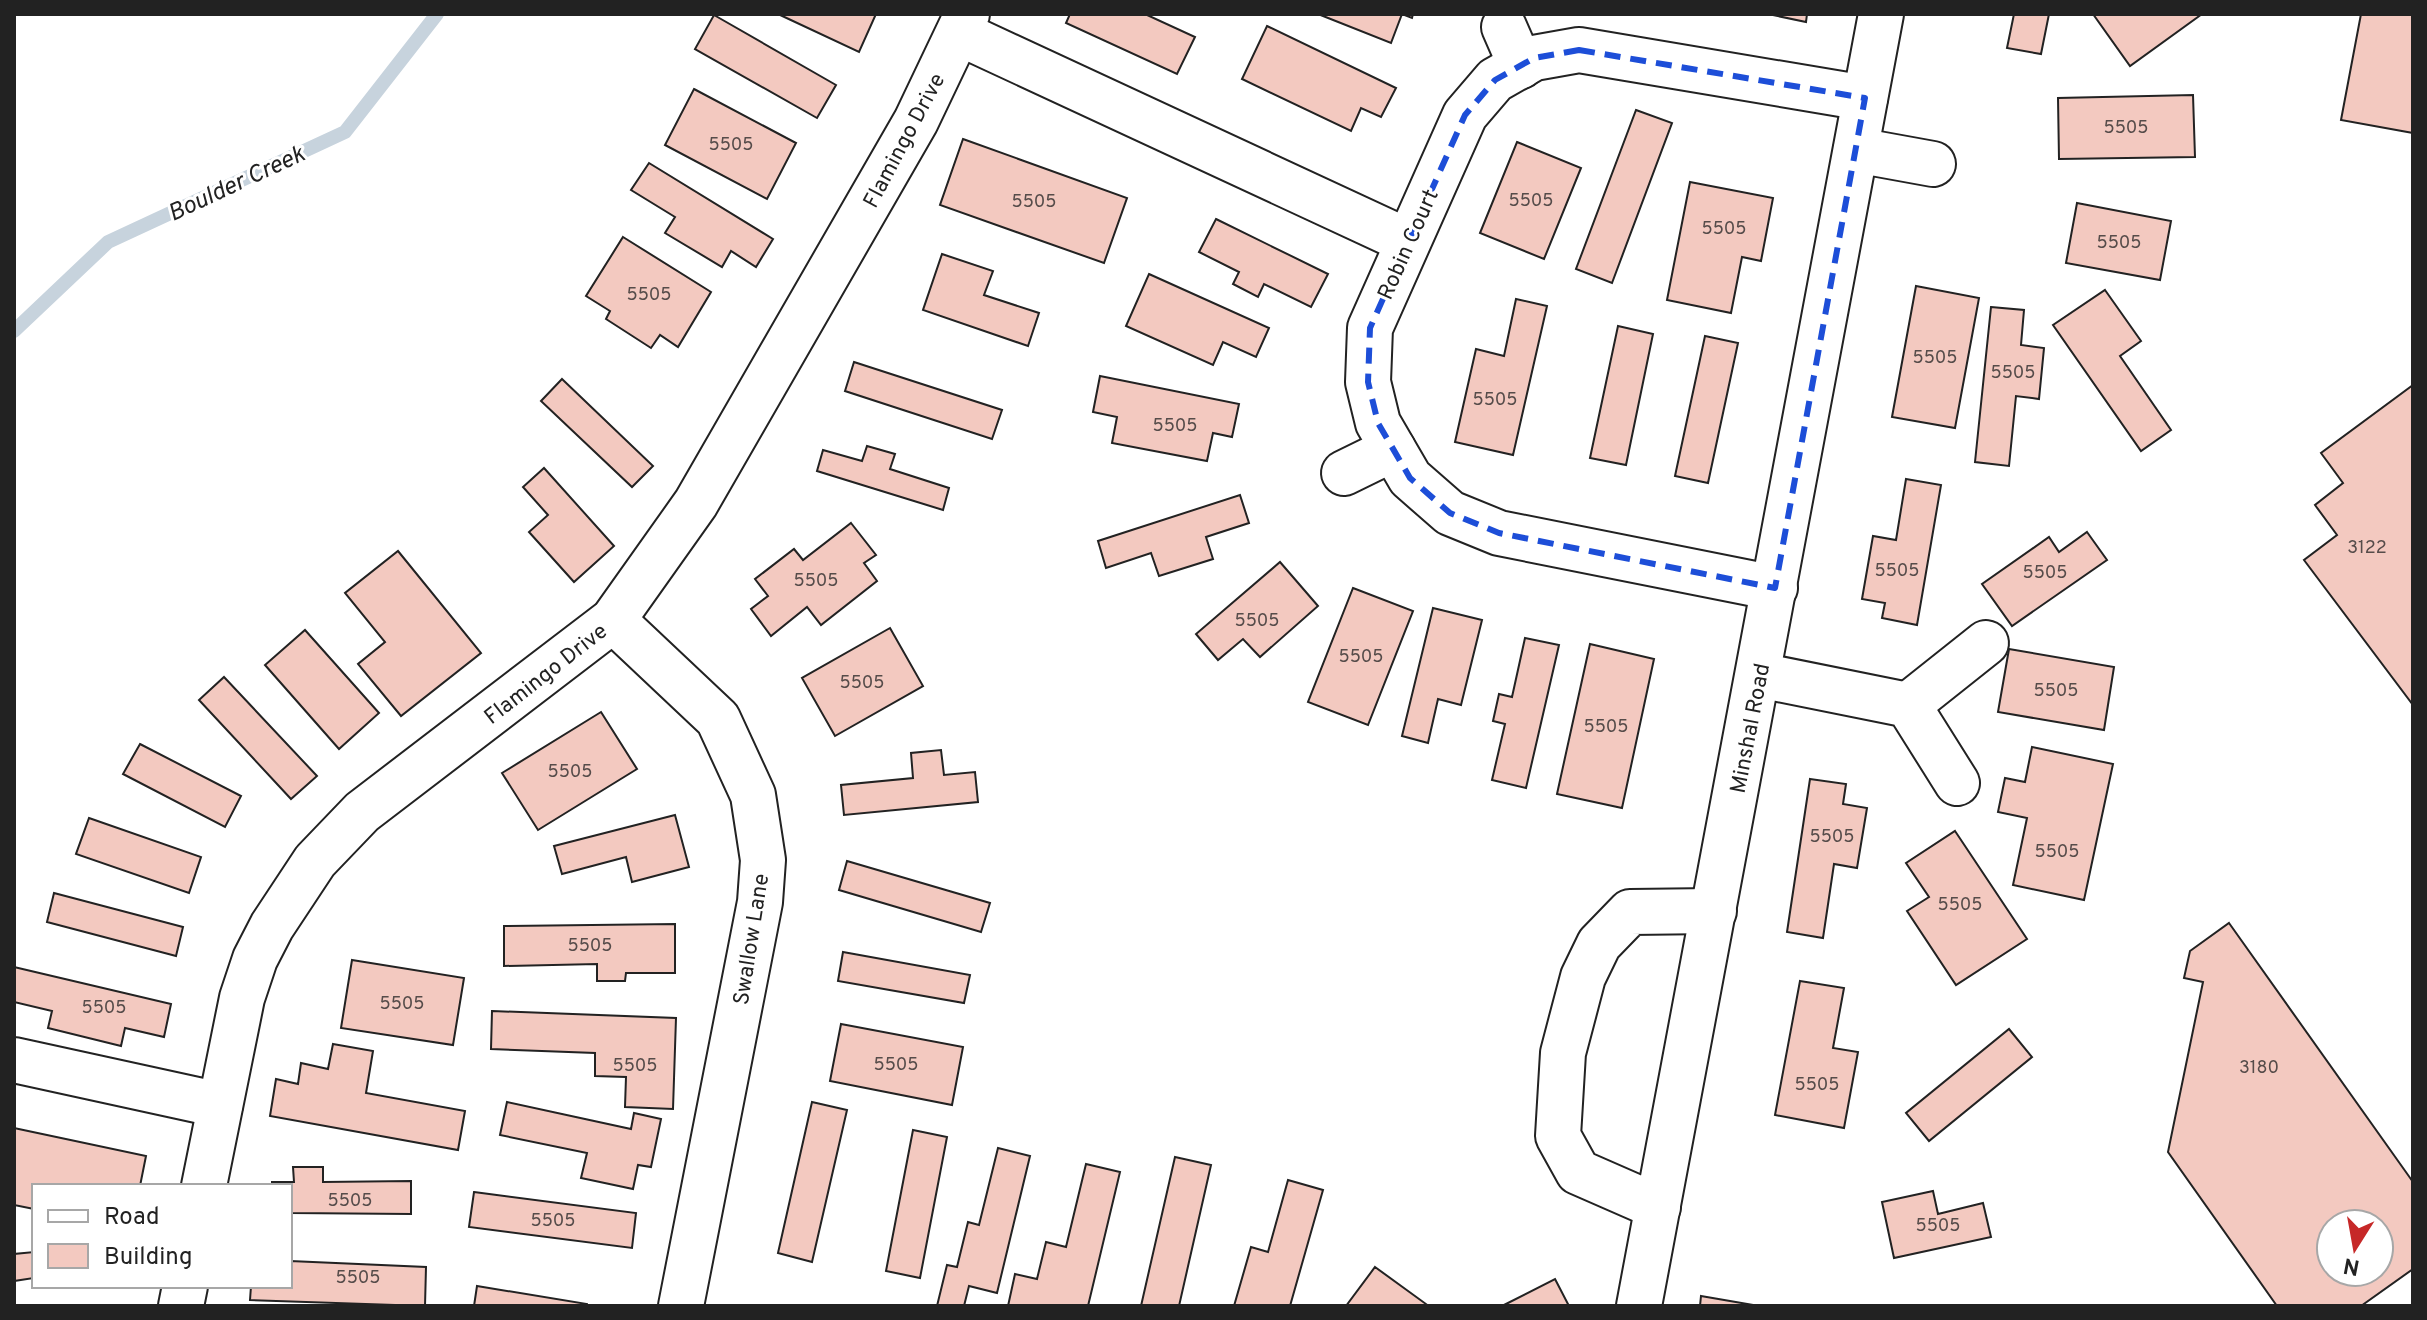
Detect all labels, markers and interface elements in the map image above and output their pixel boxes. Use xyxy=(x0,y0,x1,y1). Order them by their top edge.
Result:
street label: Flamingo Drive xyxy=(858,69,952,213)
house number: 5505 xyxy=(2103,117,2149,140)
house number: 5505 xyxy=(708,134,754,157)
water label: Boulder Creek xyxy=(164,140,311,230)
street label: Robin Court xyxy=(1373,186,1446,305)
house number: 5505 xyxy=(1508,190,1554,213)
house number: 5505 xyxy=(1011,191,1057,214)
house number: 5505 xyxy=(1701,218,1747,241)
house number: 5505 xyxy=(2096,232,2142,255)
house number: 5505 xyxy=(626,284,672,307)
house number: 5505 xyxy=(1912,347,1958,370)
house number: 5505 xyxy=(1990,362,2036,385)
house number: 5505 xyxy=(1472,389,1518,412)
house number: 5505 xyxy=(1152,415,1198,438)
house number: 3122 xyxy=(2347,537,2387,560)
house number: 5505 xyxy=(1874,560,1920,583)
house number: 5505 xyxy=(2022,562,2068,585)
house number: 5505 xyxy=(793,570,839,593)
house number: 5505 xyxy=(1234,610,1280,633)
street label: Flamingo Drive xyxy=(480,619,613,731)
house number: 5505 xyxy=(1338,646,1384,669)
street label: Minshal Road xyxy=(1726,661,1777,796)
house number: 5505 xyxy=(839,672,885,695)
house number: 5505 xyxy=(2033,680,2079,703)
house number: 5505 xyxy=(1583,716,1629,739)
house number: 5505 xyxy=(547,761,593,784)
house number: 5505 xyxy=(1809,826,1855,849)
house number: 5505 xyxy=(2034,841,2080,864)
street label: Swallow Lane xyxy=(729,872,776,1007)
house number: 5505 xyxy=(1937,894,1983,917)
house number: 5505 xyxy=(567,935,613,958)
house number: 5505 xyxy=(379,993,425,1016)
house number: 5505 xyxy=(81,997,127,1020)
house number: 5505 xyxy=(873,1054,919,1077)
house number: 5505 xyxy=(612,1055,658,1078)
house number: 3180 xyxy=(2239,1057,2279,1080)
house number: 5505 xyxy=(1794,1074,1840,1097)
legend xyxy=(32,1184,292,1288)
house number: 5505 xyxy=(327,1190,373,1213)
text: Road xyxy=(104,1203,160,1233)
north arrow xyxy=(2315,1208,2395,1288)
house number: 5505 xyxy=(530,1210,576,1233)
house number: 5505 xyxy=(1915,1215,1961,1238)
text: Building xyxy=(104,1243,193,1273)
text: N xyxy=(2341,1250,2362,1280)
house number: 5505 xyxy=(335,1267,381,1290)

